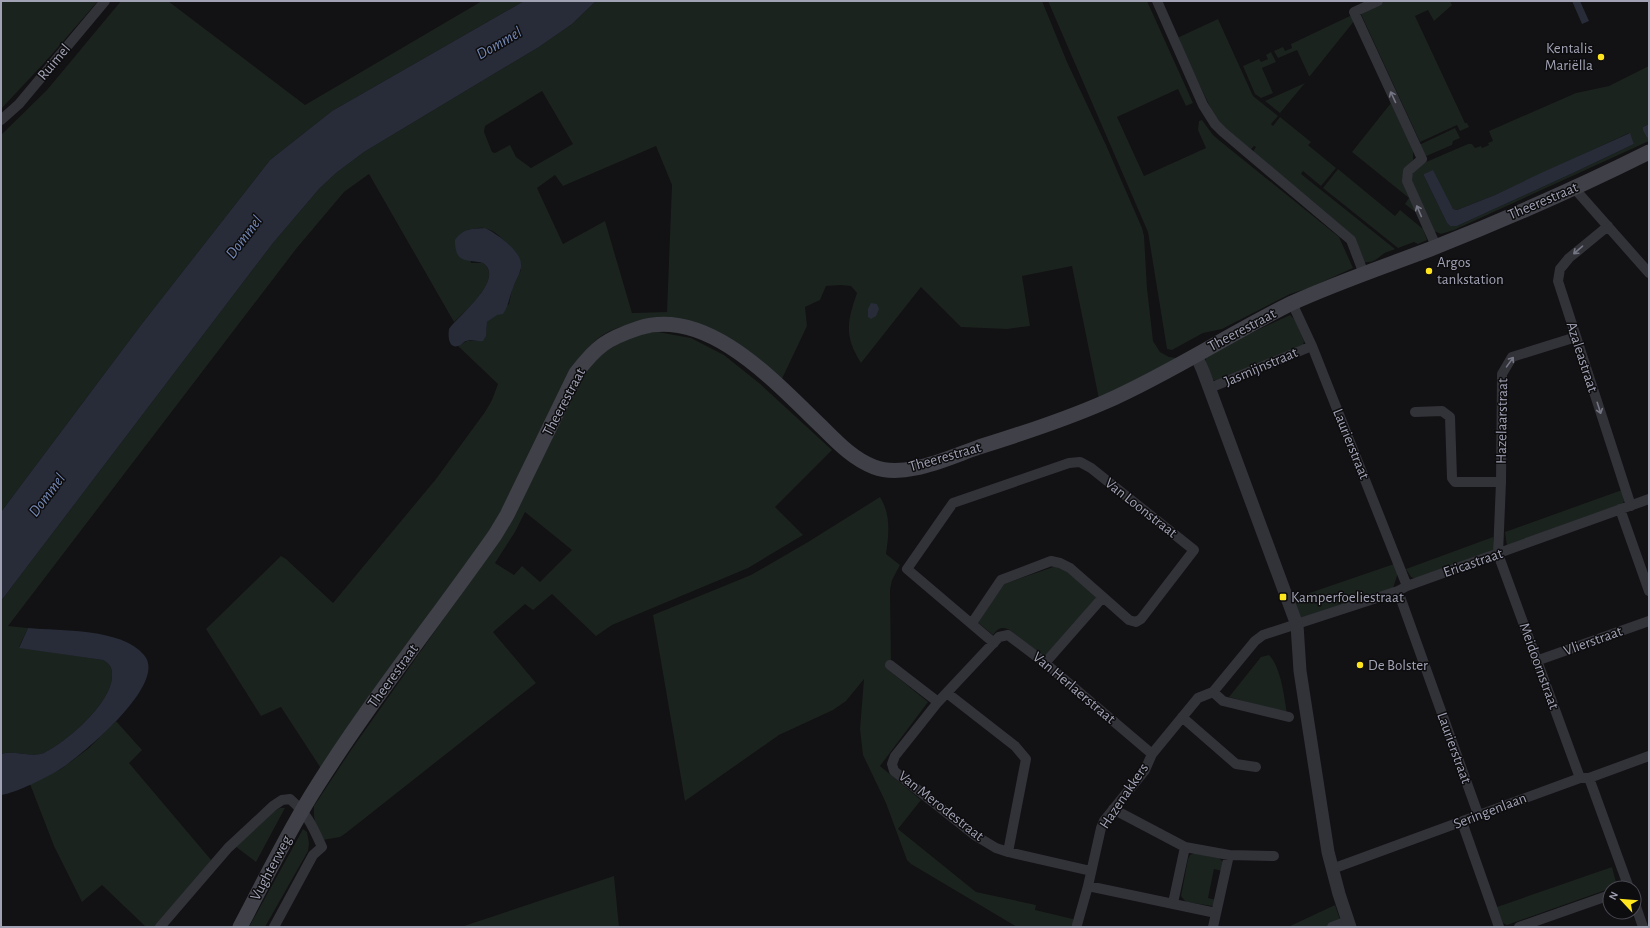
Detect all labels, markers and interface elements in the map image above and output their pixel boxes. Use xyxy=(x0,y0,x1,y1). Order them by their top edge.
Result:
water label: Dommel xyxy=(474,24,524,62)
street label: Ruimel xyxy=(35,41,73,83)
place label: Kentalis Mariëlla xyxy=(1545,41,1593,73)
marker: Kentalis Mariëlla xyxy=(1596,52,1606,62)
one-way arrow xyxy=(1389,91,1396,103)
street label: Theerestraat xyxy=(1506,180,1580,222)
one-way arrow xyxy=(1415,206,1423,218)
water label: Dommel xyxy=(223,212,265,262)
one-way arrow xyxy=(1572,246,1583,255)
place label: Argos tankstation xyxy=(1437,255,1504,287)
marker: Argos tankstation xyxy=(1424,266,1434,276)
street label: Theerestraat xyxy=(1206,306,1278,354)
street label: Azaleastraat xyxy=(1564,320,1600,394)
street label: Jasmijnstraat xyxy=(1222,345,1300,389)
one-way arrow xyxy=(1506,356,1514,367)
street label: Theerestraat xyxy=(540,366,588,438)
street label: Hazelaarstraat xyxy=(1494,378,1510,464)
one-way arrow xyxy=(1596,402,1603,415)
street label: Laurierstraat xyxy=(1330,407,1372,482)
street label: Theerestraat xyxy=(907,440,983,474)
water label: Dommel xyxy=(26,470,68,520)
street label: Van Loonstraat xyxy=(1102,475,1180,541)
street label: Ericastraat xyxy=(1441,546,1505,580)
place label: Kamperfoeliestraat xyxy=(1291,590,1404,605)
marker: Kamperfoeliestraat xyxy=(1278,592,1288,602)
street label: Meidoornstraat xyxy=(1516,621,1562,711)
street label: Vlierstraat xyxy=(1562,623,1624,658)
street label: Theerestraat xyxy=(365,641,421,710)
street label: Van Herlaerstraat xyxy=(1030,649,1118,727)
place label: De Bolster xyxy=(1368,658,1428,673)
marker: De Bolster xyxy=(1355,660,1365,670)
street label: Laurierstraat xyxy=(1434,710,1474,786)
street label: Hazenakkers xyxy=(1097,761,1151,831)
street label: Van Merodestraat xyxy=(896,768,987,844)
street label: Seringenlaan xyxy=(1451,790,1529,832)
street label: Vughterweg xyxy=(248,833,295,903)
north arrow xyxy=(1602,880,1642,920)
text: N xyxy=(1607,890,1620,902)

